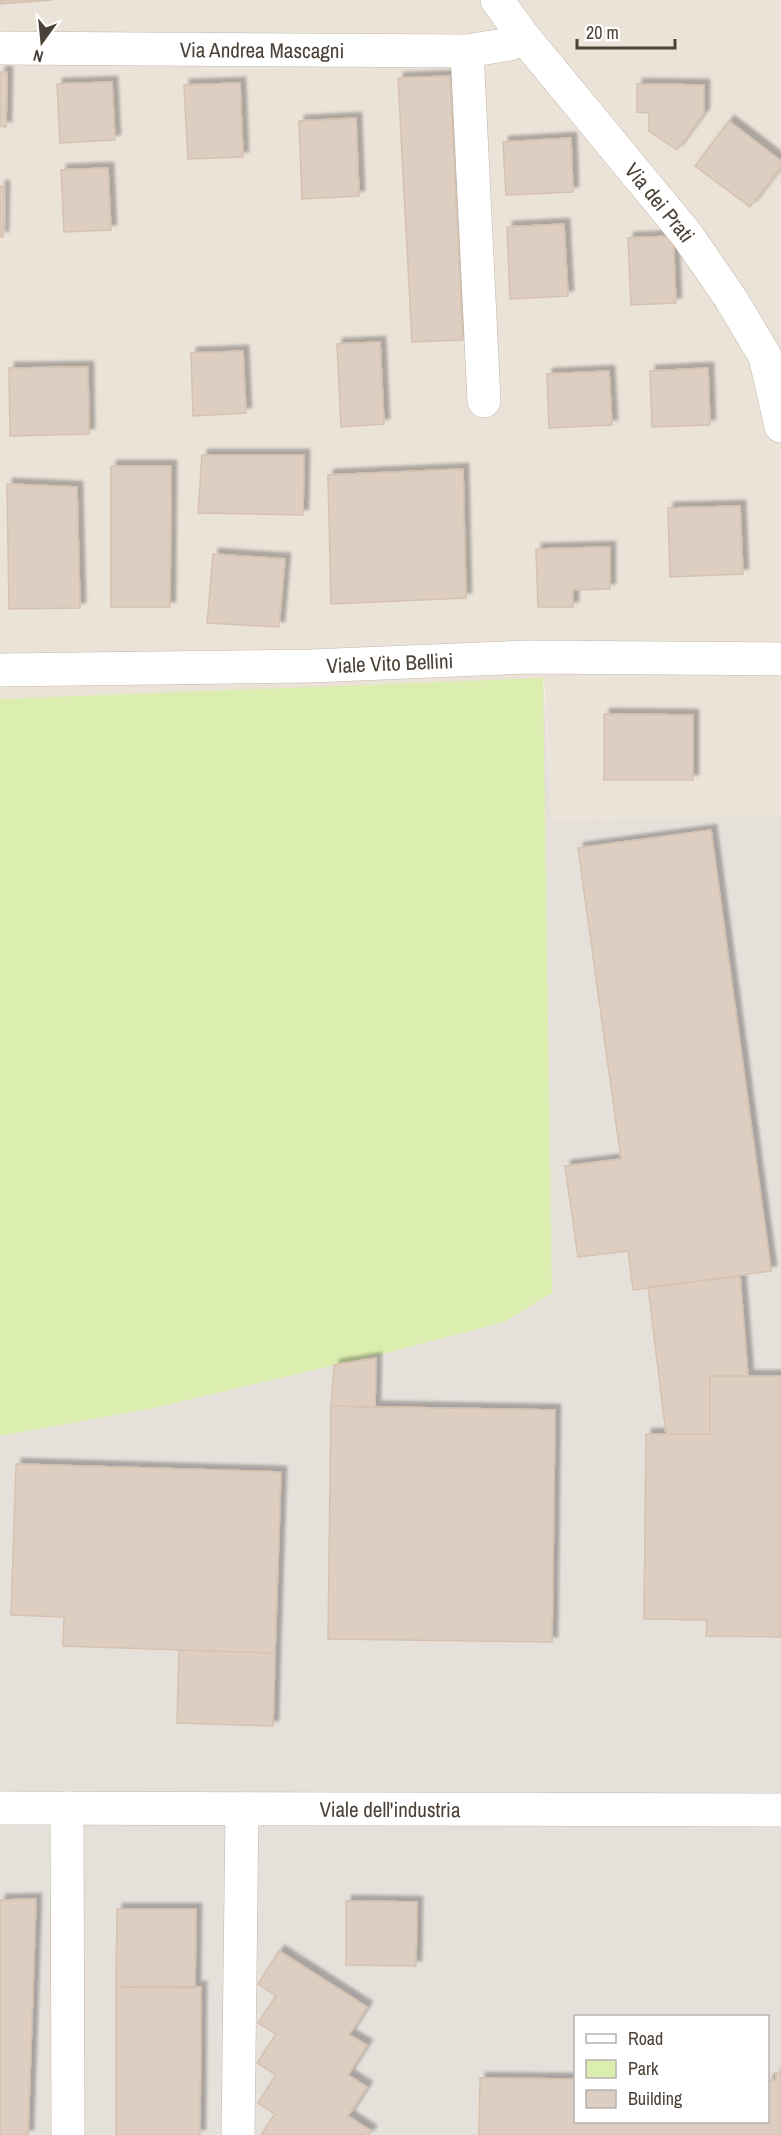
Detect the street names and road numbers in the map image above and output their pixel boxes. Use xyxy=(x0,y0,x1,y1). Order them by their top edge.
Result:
street label: Via Andrea Mascagni xyxy=(180,35,344,65)
street label: Via dei Prati xyxy=(619,156,702,248)
street label: Viale Vito Bellini xyxy=(326,646,454,680)
street label: Viale dell'industria xyxy=(319,1794,461,1824)

